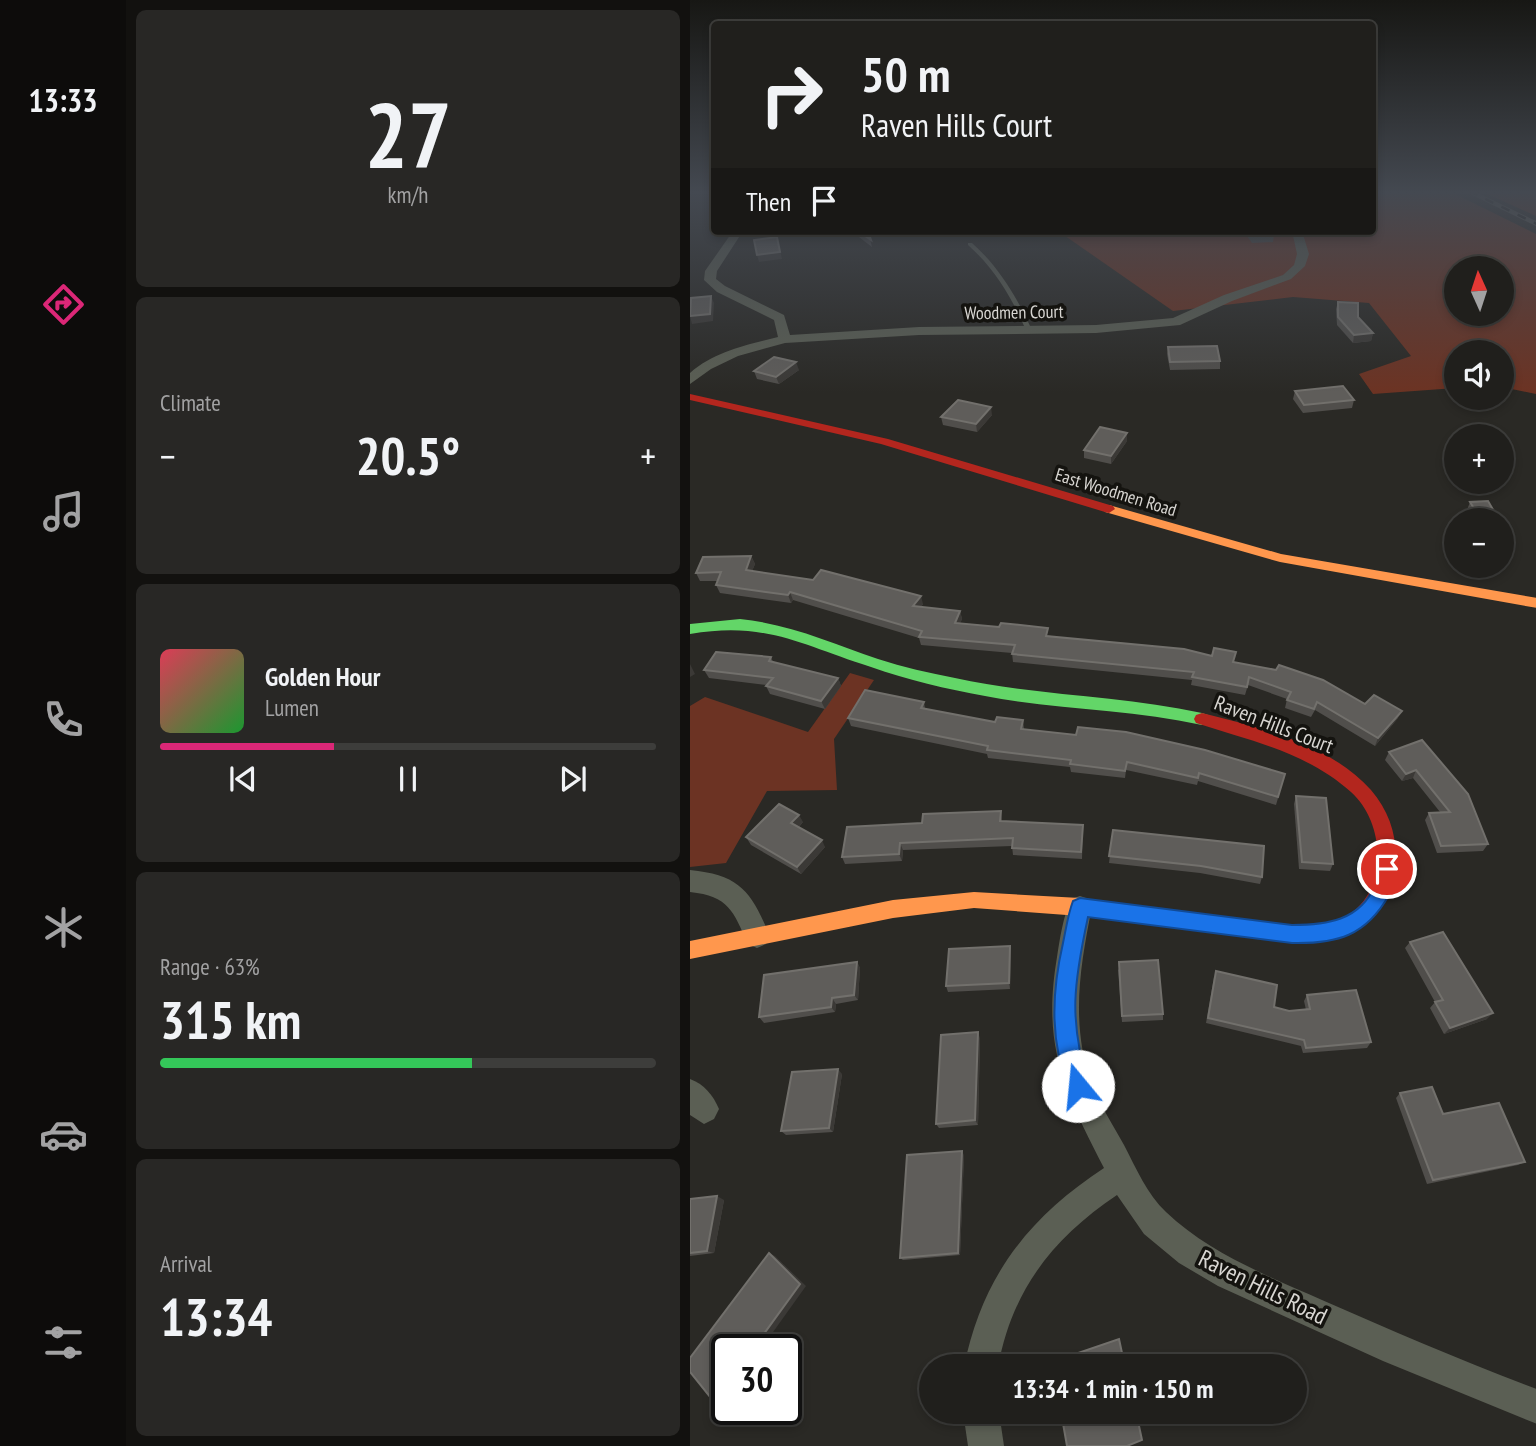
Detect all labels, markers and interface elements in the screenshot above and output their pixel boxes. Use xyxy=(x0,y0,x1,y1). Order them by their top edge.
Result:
text: 50 m xyxy=(861,42,950,106)
icon: right xyxy=(746,49,837,140)
text: 27 xyxy=(365,75,452,193)
text: 13:33 xyxy=(28,79,98,121)
text: Raven Hills Court xyxy=(861,104,1052,146)
text: km/h xyxy=(388,180,428,209)
icon: arrive xyxy=(805,182,843,220)
text: Then xyxy=(746,185,791,218)
north arrow xyxy=(1444,256,1514,326)
map controls xyxy=(1444,256,1514,578)
icon: directions xyxy=(39,280,88,329)
street label: Woodmen Court xyxy=(964,300,1064,324)
button: sound xyxy=(1444,340,1514,410)
text: Climate xyxy=(160,388,221,417)
text: 20.5° xyxy=(356,422,460,489)
button: + xyxy=(1444,424,1514,494)
text: − xyxy=(160,431,176,480)
text: + xyxy=(640,431,656,480)
street label: East Woodmen Road xyxy=(1052,463,1180,521)
icon: music xyxy=(39,487,88,536)
button: − xyxy=(1444,508,1514,578)
text: Golden Hour xyxy=(265,660,380,693)
street label: Raven Hills Court xyxy=(1211,689,1338,759)
text: Lumen xyxy=(265,693,319,722)
icon: phone xyxy=(39,695,88,744)
icon: previous xyxy=(224,760,262,798)
icon: pause xyxy=(389,760,427,798)
icon: next xyxy=(554,760,592,798)
pin xyxy=(1357,839,1417,899)
icon: arrive xyxy=(1368,850,1406,888)
icon: climate xyxy=(39,903,88,952)
text: Range · 63% xyxy=(160,952,260,981)
text: 315 km xyxy=(160,986,301,1053)
position arrow xyxy=(1041,1049,1115,1123)
icon: car xyxy=(39,1110,88,1159)
street label: Raven Hills Road xyxy=(1194,1243,1332,1331)
text: Arrival xyxy=(160,1249,212,1278)
text: 13:34 xyxy=(160,1283,272,1350)
icon: filters xyxy=(39,1318,88,1367)
speed limit sign: 30 xyxy=(711,1334,802,1425)
text: 13:34 · 1 min · 150 m xyxy=(1013,1372,1213,1405)

